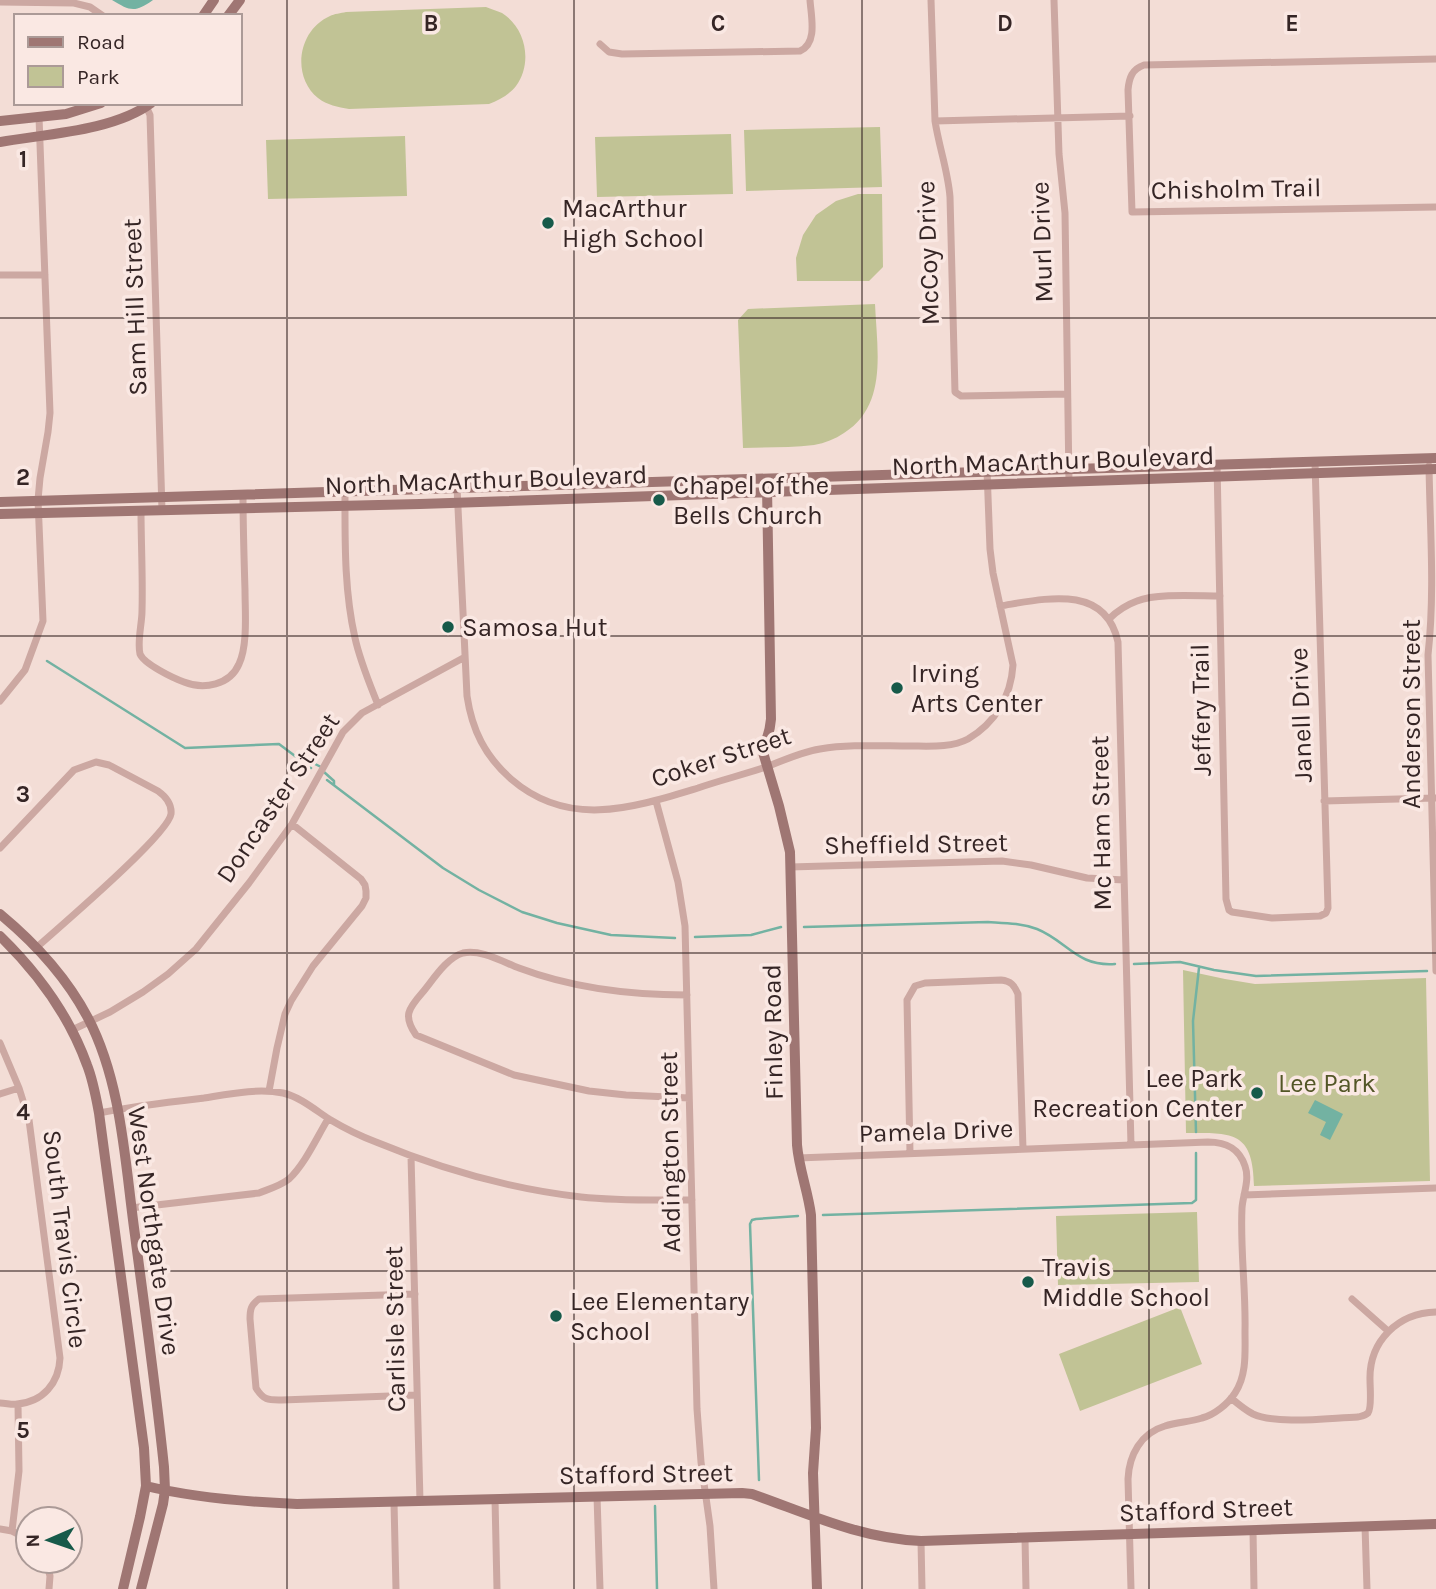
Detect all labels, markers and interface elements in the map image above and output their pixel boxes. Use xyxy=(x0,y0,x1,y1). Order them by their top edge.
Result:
text: B xyxy=(424,10,438,37)
text: C xyxy=(711,10,725,37)
text: D xyxy=(997,10,1013,37)
text: E xyxy=(1285,10,1299,37)
legend xyxy=(14,14,242,105)
text: Road xyxy=(77,30,125,54)
text: Park xyxy=(77,65,120,89)
text: 1 xyxy=(19,146,27,173)
street label: Chisholm Trail xyxy=(1150,172,1322,206)
street label: McCoy Drive xyxy=(910,180,946,326)
street label: Murl Drive xyxy=(1024,181,1060,303)
place label: MacArthur High School xyxy=(562,193,704,254)
marker: MacArthur High School xyxy=(540,215,556,231)
street label: Sam Hill Street xyxy=(116,217,154,396)
street label: North MacArthur Boulevard xyxy=(891,440,1215,482)
street label: North MacArthur Boulevard xyxy=(324,459,648,501)
text: 2 xyxy=(16,464,30,491)
place label: Chapel of the Bells Church xyxy=(673,470,829,531)
marker: Chapel of the Bells Church xyxy=(651,492,667,508)
place label: Samosa Hut xyxy=(462,612,608,643)
marker: Samosa Hut xyxy=(440,619,456,635)
street label: Anderson Street xyxy=(1396,619,1427,809)
street label: Jeffery Trail xyxy=(1184,643,1218,777)
street label: Janell Drive xyxy=(1283,647,1319,783)
place label: Irving Arts Center xyxy=(911,658,1043,719)
marker: Irving Arts Center xyxy=(889,680,905,696)
street label: Doncaster Street xyxy=(210,707,346,889)
street label: Coker Street xyxy=(647,720,795,794)
street label: Mc Ham Street xyxy=(1084,735,1118,911)
text: 3 xyxy=(16,781,30,808)
street label: Sheffield Street xyxy=(824,827,1008,861)
street label: Finley Road xyxy=(756,964,790,1100)
street label: Addington Street xyxy=(653,1051,687,1253)
place label: Lee Park Recreation Center xyxy=(1032,1063,1244,1124)
park label: Lee Park xyxy=(1278,1068,1376,1099)
marker: Lee Park Recreation Center xyxy=(1249,1085,1265,1101)
text: 4 xyxy=(16,1099,30,1126)
street label: West Northgate Drive xyxy=(121,1104,187,1358)
street label: Pamela Drive xyxy=(858,1113,1014,1149)
street label: South Travis Circle xyxy=(36,1128,94,1350)
street label: Carlisle Street xyxy=(378,1245,412,1413)
place label: Travis Middle School xyxy=(1042,1252,1210,1313)
marker: Travis Middle School xyxy=(1020,1274,1036,1290)
place label: Lee Elementary School xyxy=(570,1286,749,1347)
marker: Lee Elementary School xyxy=(548,1308,564,1324)
text: 5 xyxy=(16,1417,30,1444)
street label: Stafford Street xyxy=(559,1457,734,1491)
street label: Stafford Street xyxy=(1118,1491,1294,1529)
north arrow xyxy=(14,1505,84,1575)
text: N xyxy=(22,1533,44,1548)

